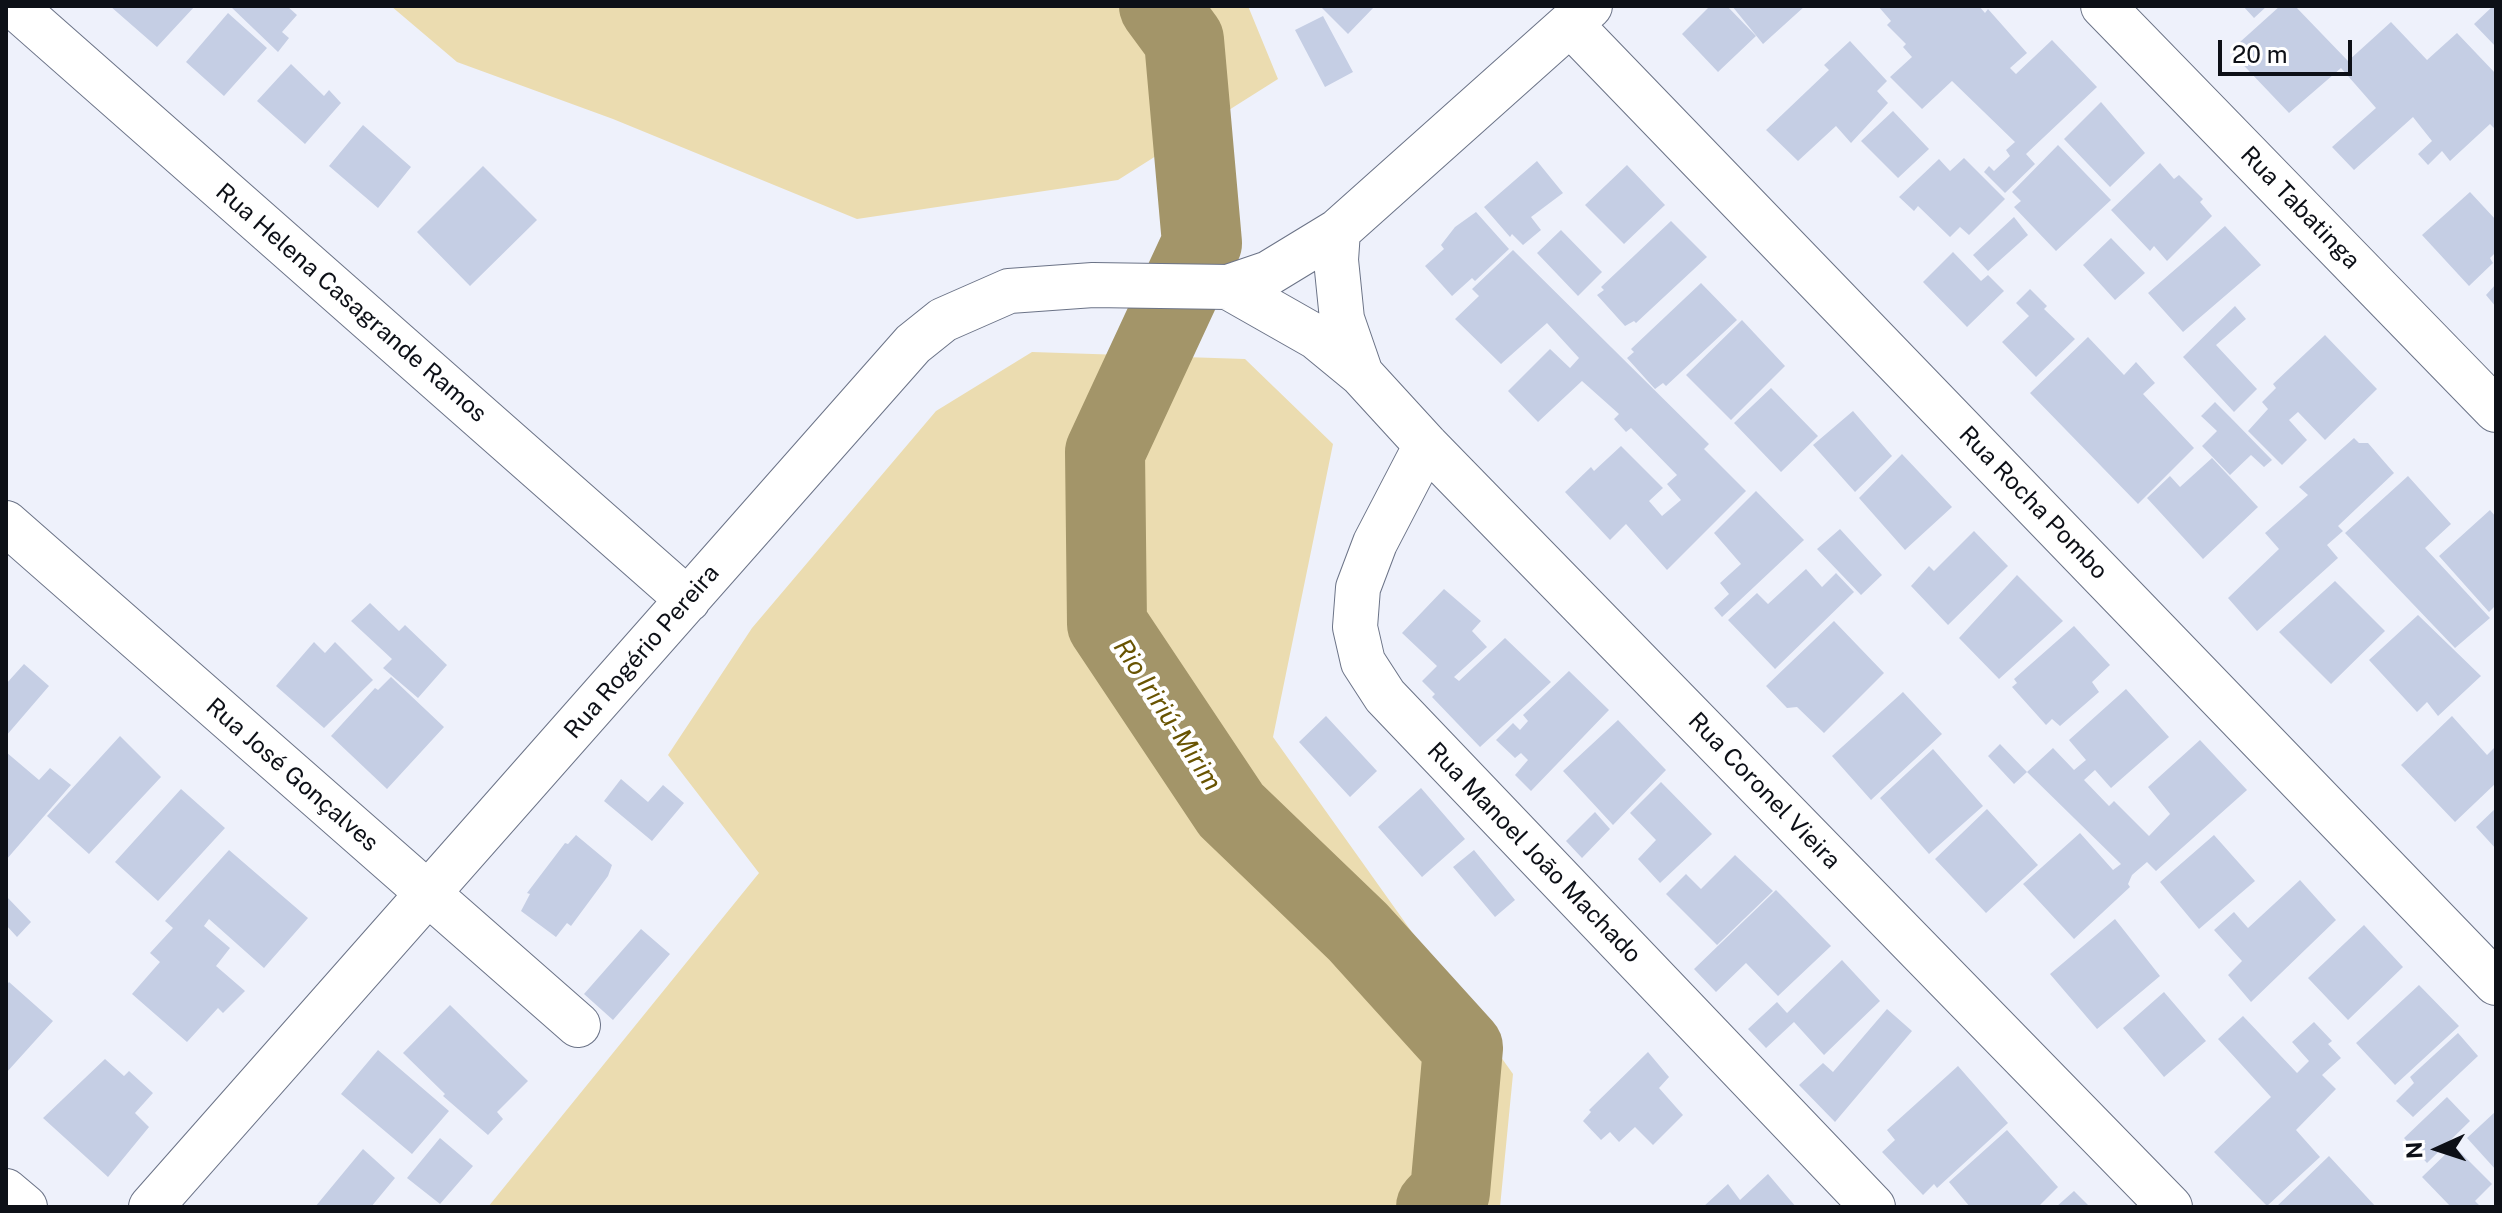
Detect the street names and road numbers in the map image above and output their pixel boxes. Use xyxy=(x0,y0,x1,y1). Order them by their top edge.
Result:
street label: Rua Tabatinga xyxy=(2234,141,2366,275)
street label: Rua Helena Casagrande Ramos xyxy=(210,178,492,428)
street label: Rua Rocha Pombo xyxy=(1953,421,2113,585)
street label: Rua Rogério Pereira xyxy=(559,559,725,745)
street label: Rua José Gonçalves xyxy=(200,692,384,858)
street label: Rua Coronel Vieira xyxy=(1682,707,1846,875)
street label: Rua Manoel João Machado xyxy=(1421,737,1647,969)

